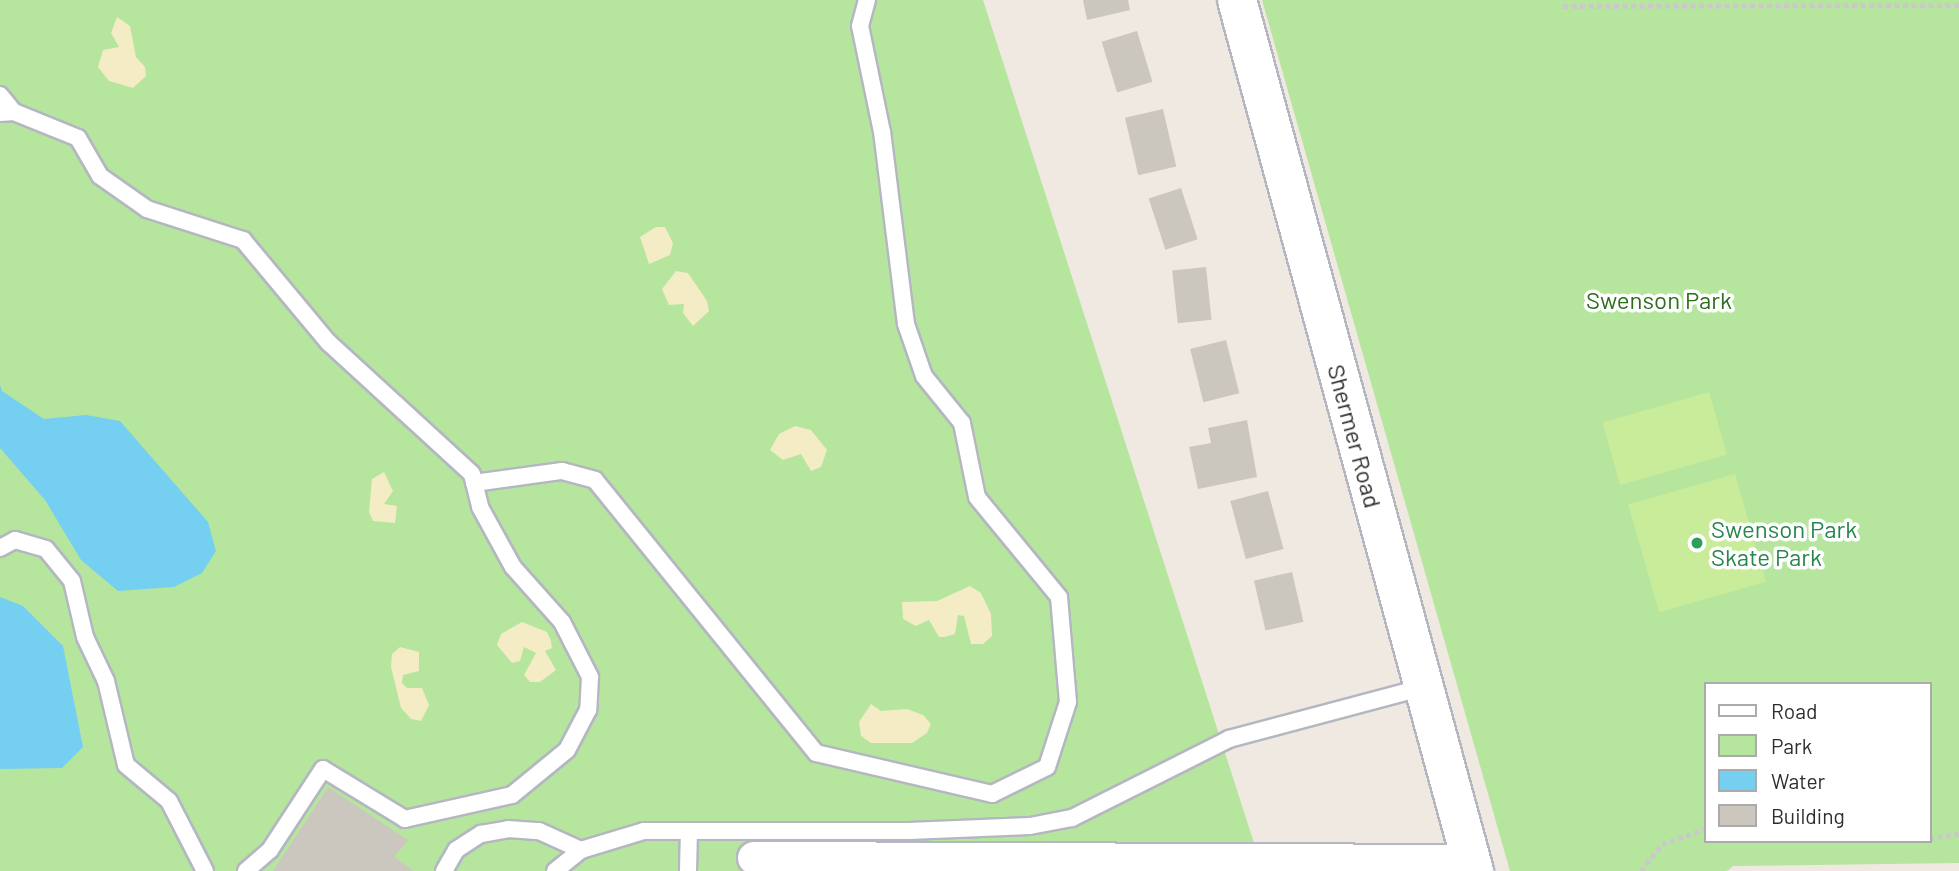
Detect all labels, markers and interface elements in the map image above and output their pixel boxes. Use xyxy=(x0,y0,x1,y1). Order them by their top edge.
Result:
park label: Swenson Park xyxy=(1586,286,1732,314)
street label: Shermer Road xyxy=(1322,361,1388,511)
place label: Swenson Park Skate Park xyxy=(1711,515,1857,571)
marker: Swenson Park Skate Park xyxy=(1689,535,1705,551)
legend xyxy=(1703,682,1931,843)
text: Road xyxy=(1771,698,1817,723)
text: Park xyxy=(1771,733,1812,758)
text: Water xyxy=(1771,768,1825,793)
text: Building xyxy=(1771,803,1845,828)

